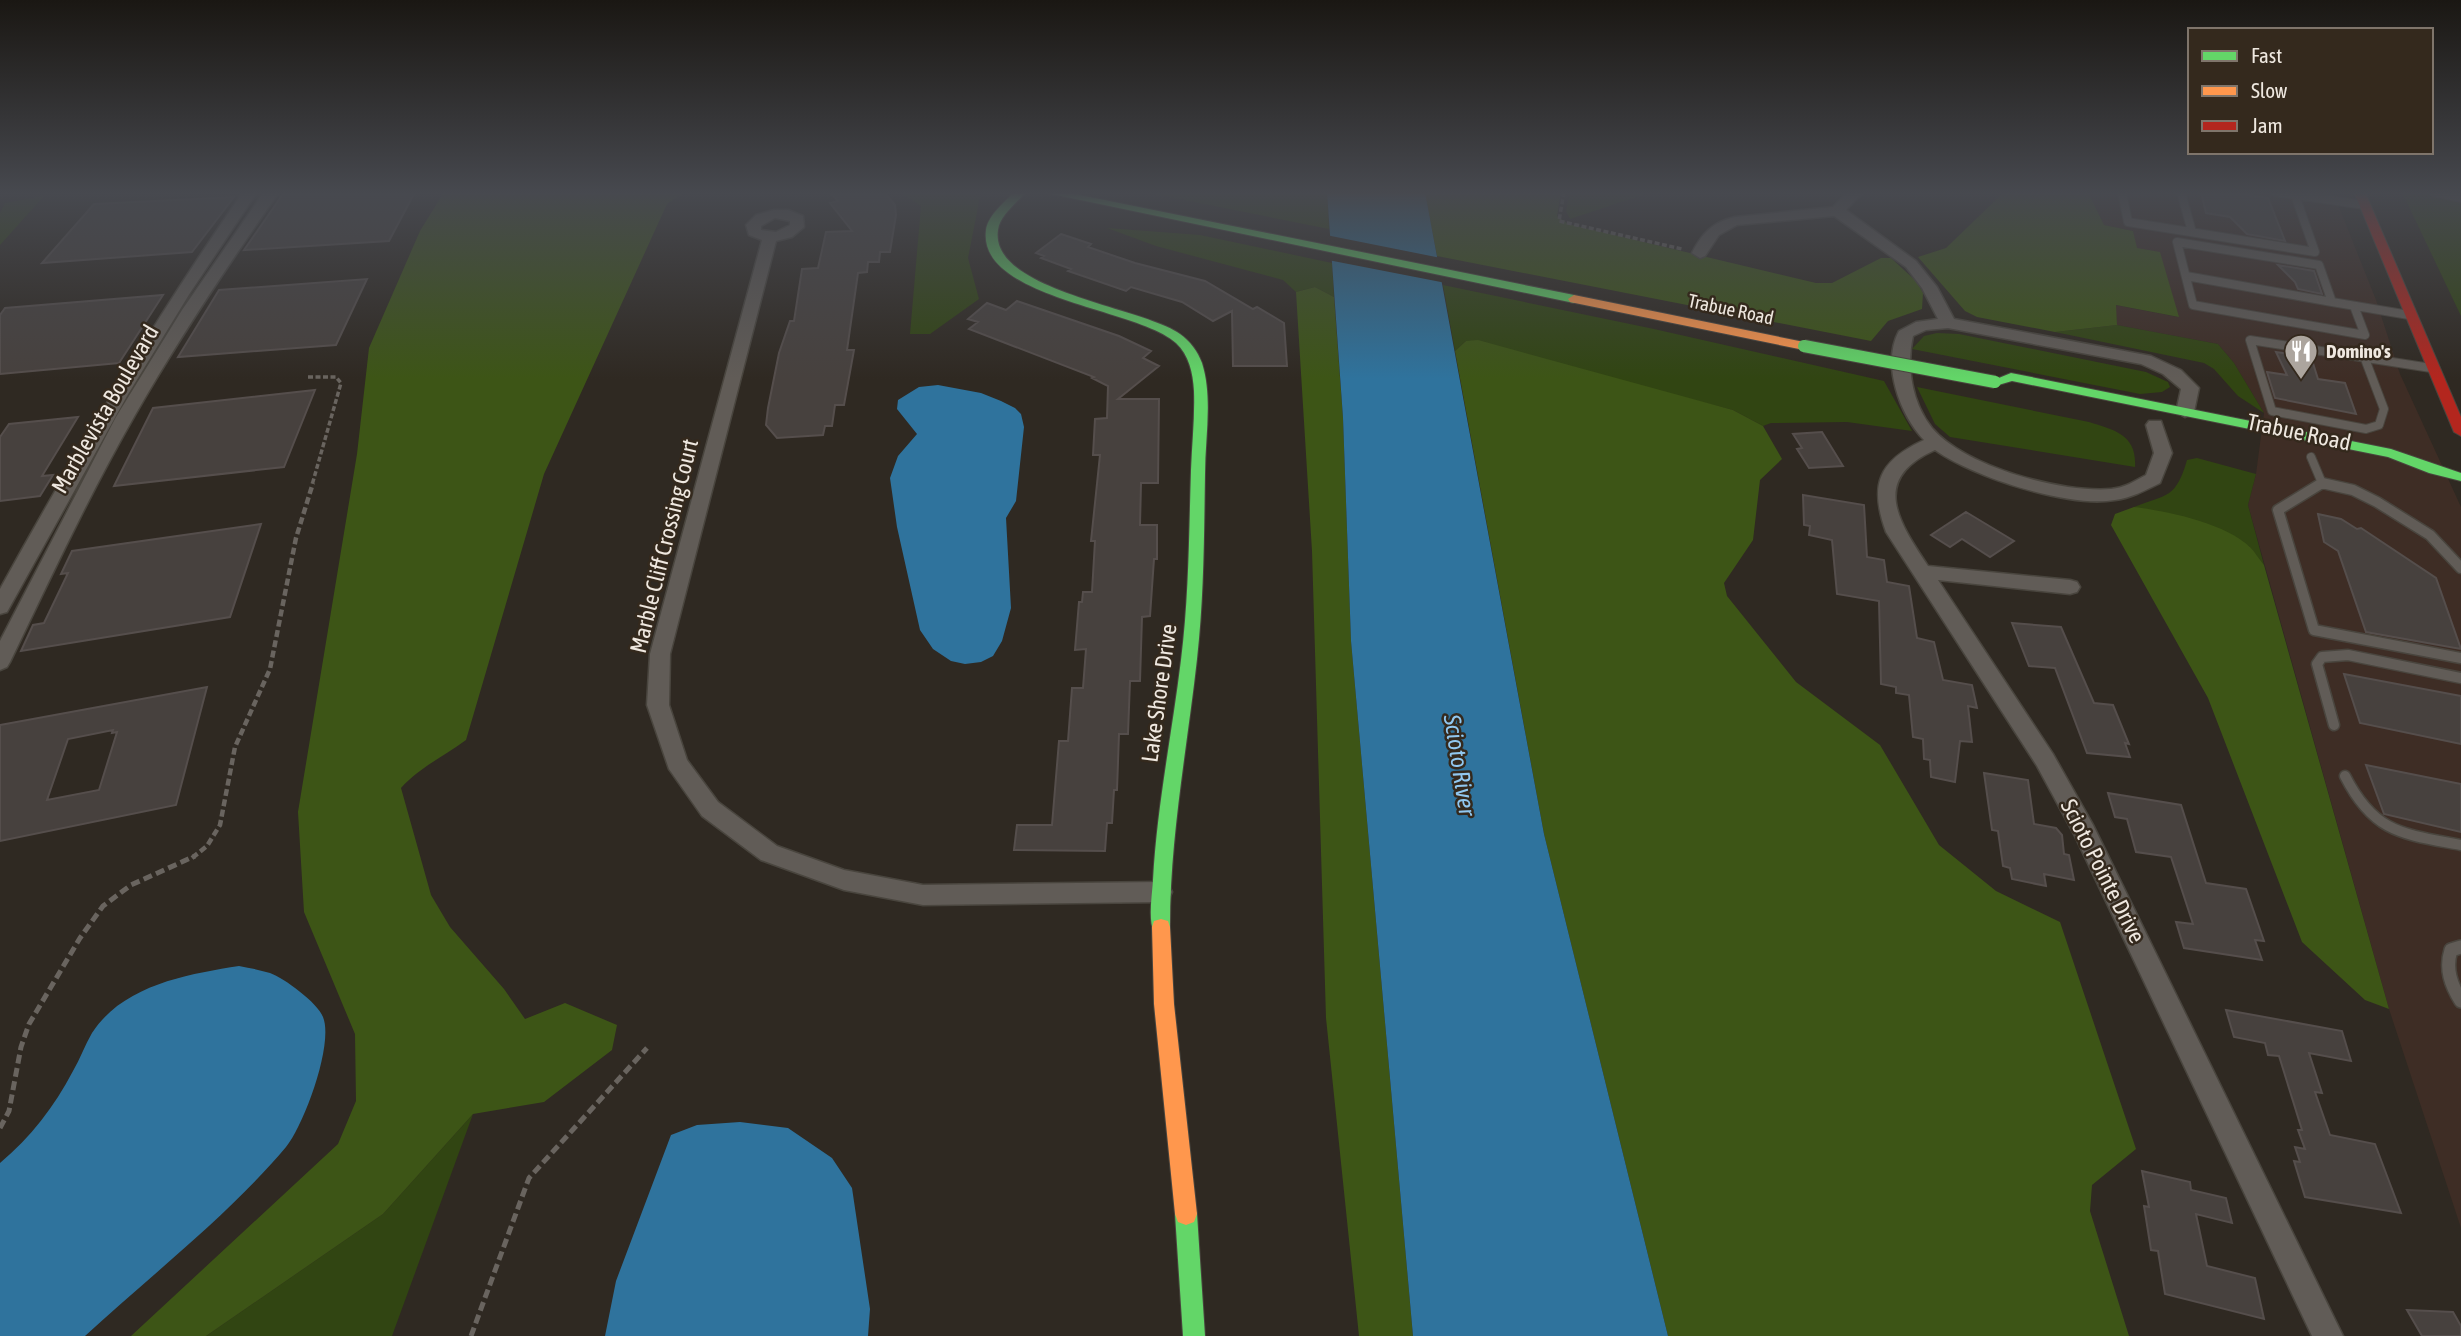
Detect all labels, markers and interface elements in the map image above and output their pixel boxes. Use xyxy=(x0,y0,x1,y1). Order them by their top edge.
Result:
legend xyxy=(2188,28,2433,154)
text: Fast xyxy=(2251,43,2282,67)
text: Slow xyxy=(2251,78,2288,102)
text: Jam xyxy=(2251,113,2283,137)
street label: Trabue Road xyxy=(1686,289,1776,329)
street label: Marblevista Boulevard xyxy=(46,320,164,498)
restaurant icon: Domino's xyxy=(2282,332,2320,381)
place label: Domino's xyxy=(2326,340,2391,362)
street label: Trabue Road xyxy=(2245,408,2353,456)
street label: Marble Cliff Crossing Court xyxy=(625,436,703,656)
street label: Lake Shore Drive xyxy=(1136,622,1182,764)
water label: Scioto River xyxy=(1439,711,1481,818)
street label: Scioto Pointe Drive xyxy=(2056,795,2150,947)

